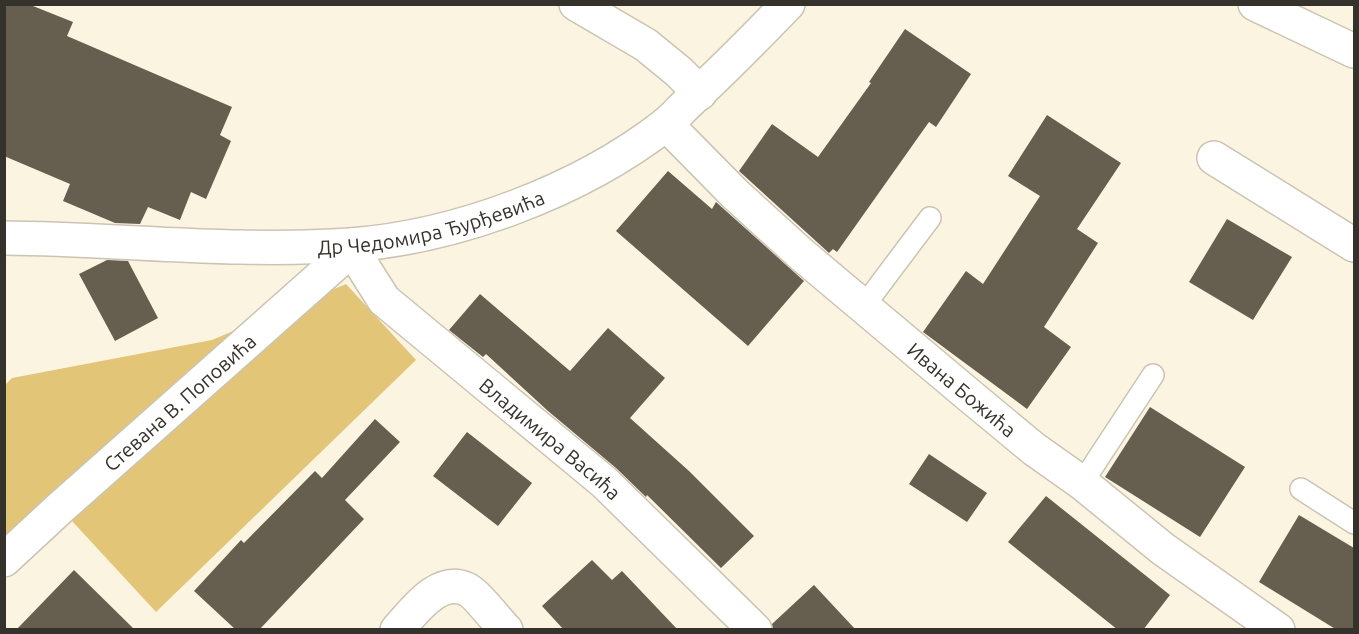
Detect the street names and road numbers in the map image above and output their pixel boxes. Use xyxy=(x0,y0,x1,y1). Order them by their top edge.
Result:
street label: Др Чедомира Ђурђевића xyxy=(317,185,548,258)
street label: Стевана В. Поповића xyxy=(99,329,260,475)
street label: Ивана Божића xyxy=(903,337,1021,441)
street label: Владимира Васића xyxy=(475,373,626,504)

